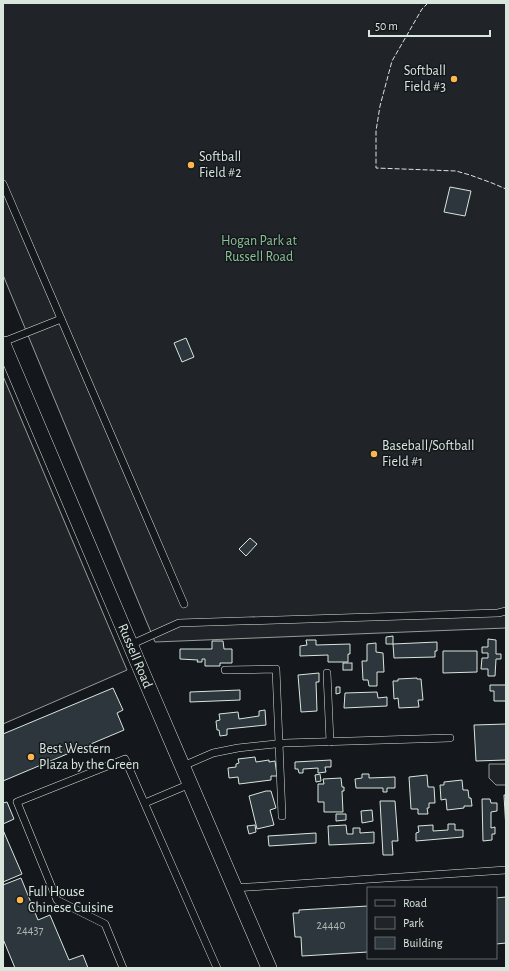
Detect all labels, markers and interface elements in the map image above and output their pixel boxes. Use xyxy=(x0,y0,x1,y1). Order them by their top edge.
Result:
scale bar xyxy=(369,12,490,38)
text: 50 m xyxy=(375,20,398,32)
place label: Softball Field #3 xyxy=(404,64,446,94)
marker: Softball Field #3 xyxy=(449,74,459,84)
place label: Softball Field #2 xyxy=(199,150,242,180)
marker: Softball Field #2 xyxy=(186,160,196,170)
park label: Hogan Park at Russell Road xyxy=(221,234,298,264)
place label: Baseball/Softball Field #1 xyxy=(382,439,475,469)
marker: Baseball/Softball Field #1 xyxy=(369,449,379,459)
street label: Russell Road xyxy=(115,622,155,690)
place label: Best Western Plaza by the Green xyxy=(39,742,139,772)
marker: Best Western Plaza by the Green xyxy=(26,752,36,762)
place label: Full House Chinese Cuisine xyxy=(28,885,113,915)
legend xyxy=(367,887,497,959)
marker: Full House Chinese Cuisine xyxy=(15,895,25,905)
text: Road xyxy=(403,897,427,909)
text: Park xyxy=(403,917,424,929)
house number: 24440 xyxy=(316,919,346,931)
house number: 24437 xyxy=(17,924,43,936)
text: Building xyxy=(403,937,443,949)

